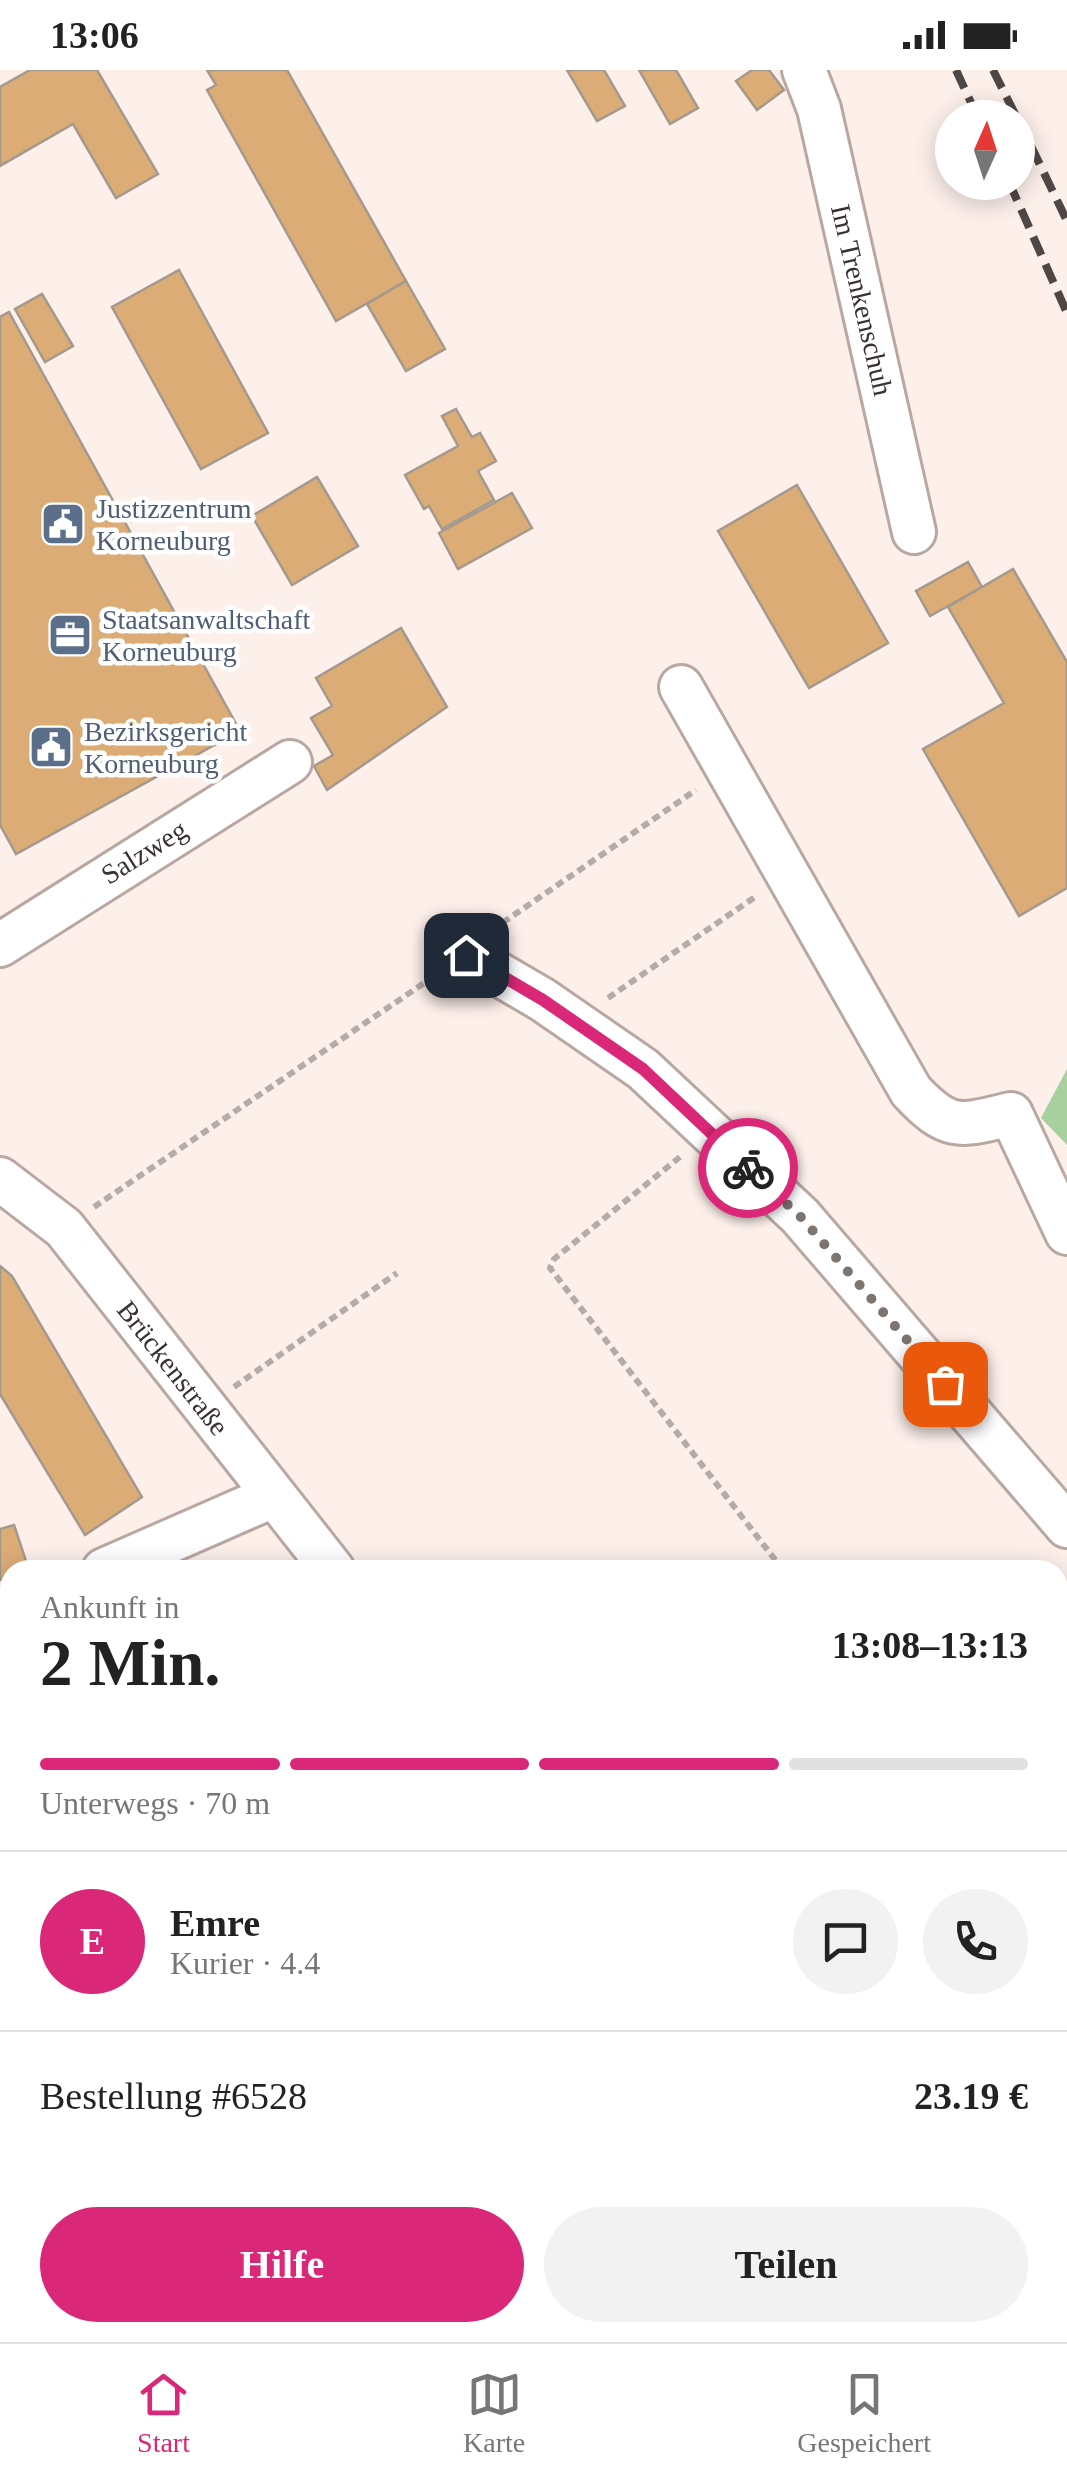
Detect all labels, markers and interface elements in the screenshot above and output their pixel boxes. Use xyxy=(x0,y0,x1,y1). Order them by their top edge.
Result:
text: 13:06 xyxy=(50,14,139,56)
north arrow xyxy=(935,100,1035,200)
map controls xyxy=(935,100,1035,200)
street label: Im Trenkenschuh xyxy=(825,201,899,399)
place label: Justizzentrum Korneuburg xyxy=(96,493,252,556)
public building icon: Justizzentrum Korneuburg xyxy=(40,501,86,547)
place label: Staatsanwaltschaft Korneuburg xyxy=(102,604,311,667)
office icon: Staatsanwaltschaft Korneuburg xyxy=(47,612,93,658)
place label: Bezirksgericht Korneuburg xyxy=(84,716,247,779)
public building icon: Bezirksgericht Korneuburg xyxy=(28,724,74,770)
street label: Salzweg xyxy=(96,814,192,890)
pin xyxy=(424,913,509,998)
icon: home xyxy=(439,928,494,983)
courier xyxy=(698,1118,798,1218)
icon: bike xyxy=(721,1141,776,1196)
street label: Brückenstraße xyxy=(111,1295,235,1441)
pin xyxy=(903,1342,988,1427)
icon: bag xyxy=(918,1357,973,1412)
text: Ankunft in xyxy=(40,1589,180,1625)
text: 13:08–13:13 xyxy=(832,1624,1028,1666)
text: 2 Min. xyxy=(40,1627,221,1699)
text: Unterwegs · 70 m xyxy=(40,1785,270,1821)
button: chat xyxy=(793,1889,898,1994)
button: phone xyxy=(923,1889,1028,1994)
text: Emre xyxy=(170,1902,260,1944)
text: E xyxy=(80,1920,105,1962)
text: Kurier · 4.4 xyxy=(170,1945,320,1981)
text: Bestellung #6528 xyxy=(40,2075,307,2117)
text: 23.19 € xyxy=(914,2075,1028,2117)
button: Hilfe xyxy=(40,2207,524,2322)
button: Teilen xyxy=(544,2207,1028,2322)
tab: Start xyxy=(136,2367,191,2459)
tab: Karte xyxy=(463,2367,525,2459)
tab: Gespeichert xyxy=(797,2367,931,2459)

